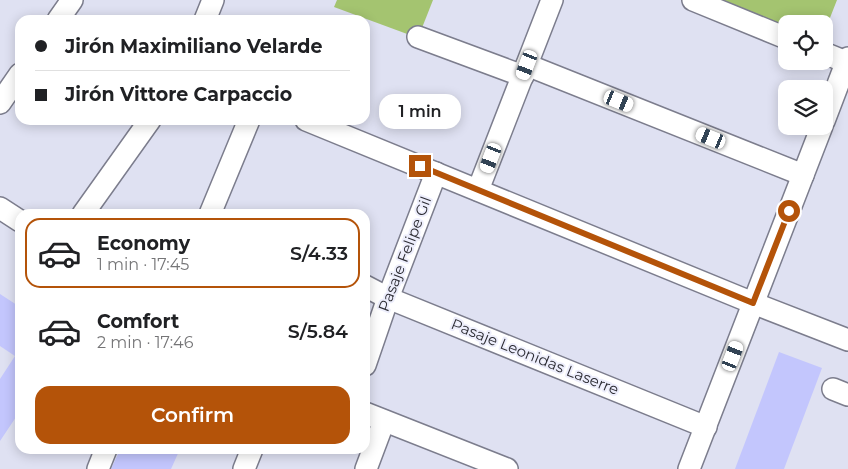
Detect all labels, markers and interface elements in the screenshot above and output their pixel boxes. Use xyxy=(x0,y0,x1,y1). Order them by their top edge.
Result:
map controls xyxy=(778,15,833,135)
button: locate xyxy=(778,15,833,70)
text: Jirón Maximiliano Velarde xyxy=(65,35,322,58)
car xyxy=(514,48,539,82)
button: layers xyxy=(778,80,833,135)
text: Jirón Vittore Carpaccio xyxy=(65,83,292,106)
car xyxy=(602,88,635,114)
callout: 1 min xyxy=(379,94,461,128)
text: 1 min xyxy=(399,102,441,121)
car xyxy=(694,125,727,151)
car xyxy=(478,141,503,175)
route end xyxy=(409,155,431,177)
street label: Pasaje Felipe Gil xyxy=(374,194,435,314)
route start xyxy=(778,200,800,222)
icon: car xyxy=(37,231,82,276)
text: Economy xyxy=(97,232,190,255)
text: S/4.33 xyxy=(290,242,348,265)
text: 1 min · 17:45 xyxy=(97,255,189,274)
icon: car xyxy=(37,309,82,354)
text: Comfort xyxy=(97,310,179,333)
street label: Pasaje Leonidas Laserre xyxy=(449,314,622,399)
text: S/5.84 xyxy=(288,320,348,343)
text: 2 min · 17:46 xyxy=(97,333,193,352)
car xyxy=(720,339,745,373)
button: Confirm xyxy=(35,386,350,444)

